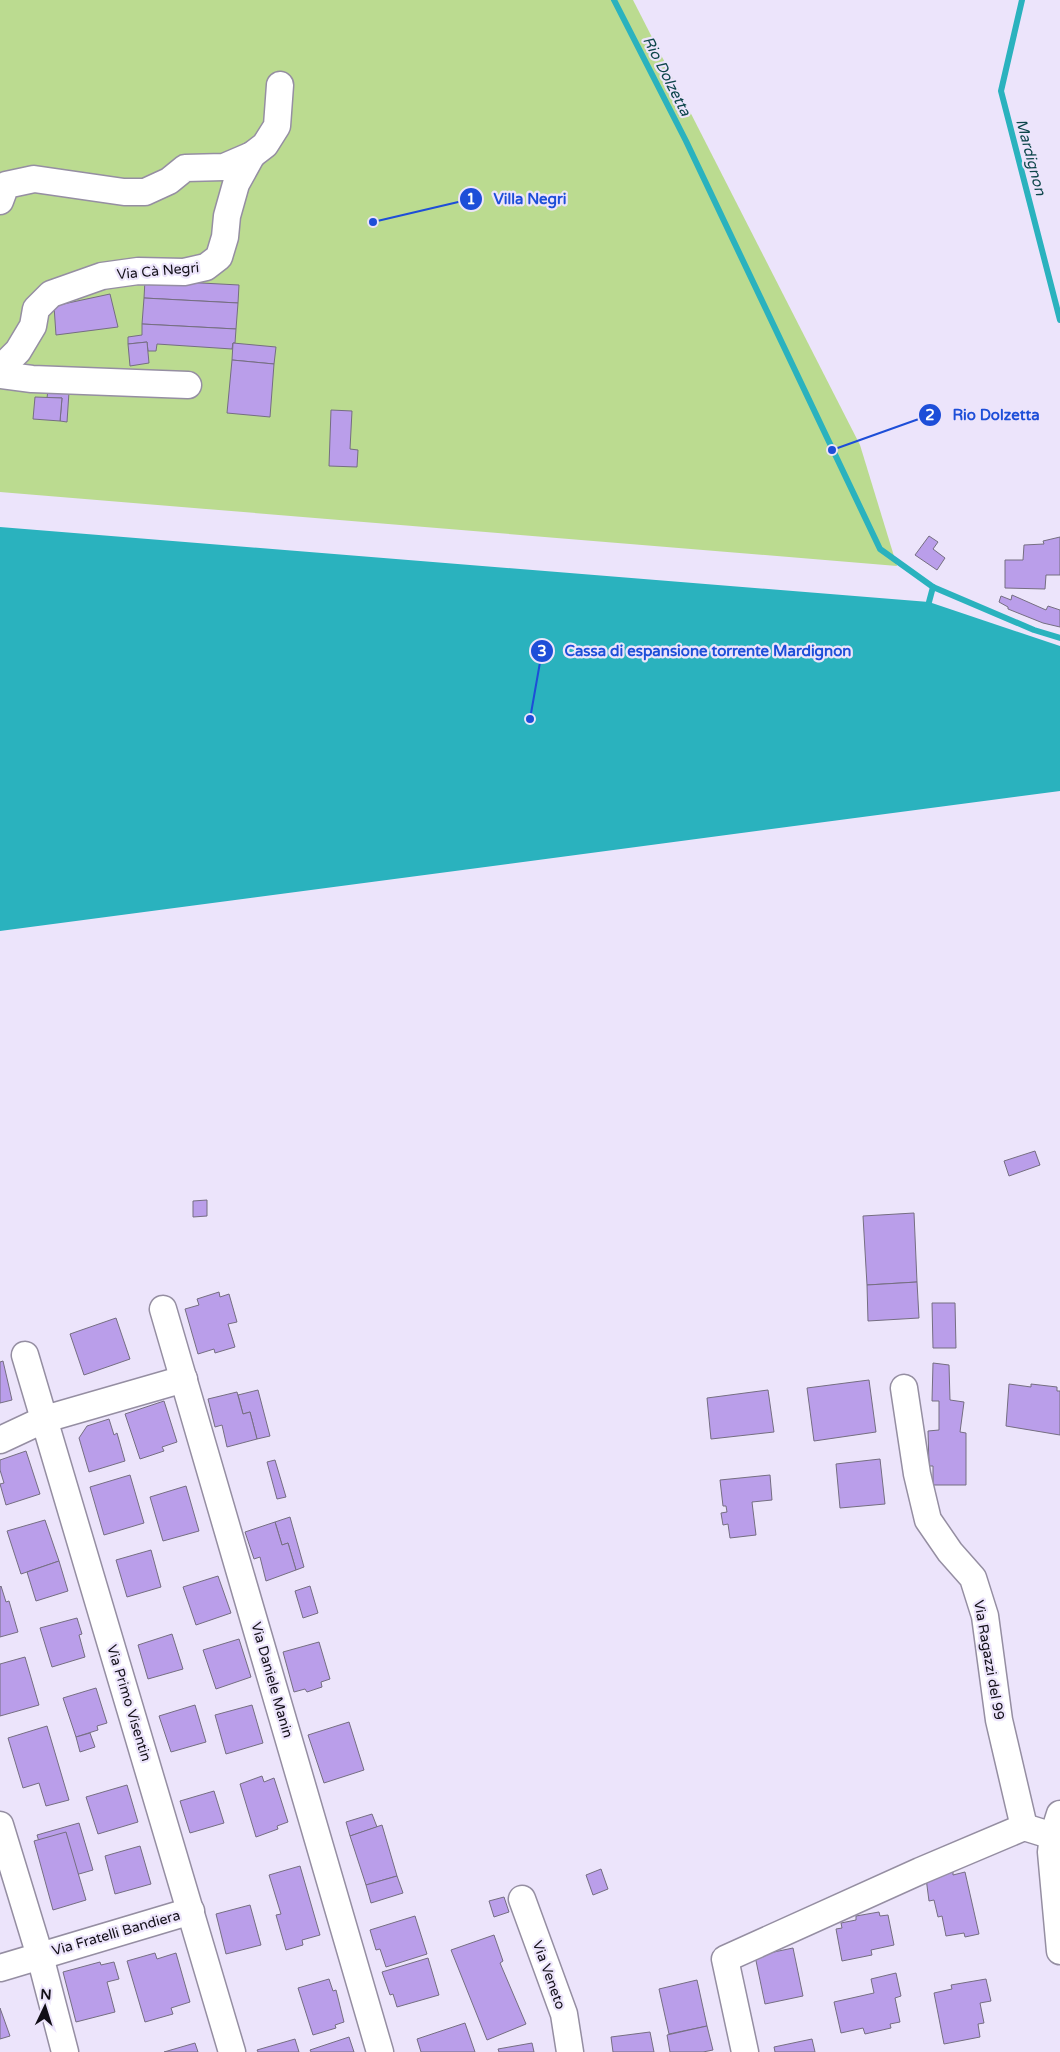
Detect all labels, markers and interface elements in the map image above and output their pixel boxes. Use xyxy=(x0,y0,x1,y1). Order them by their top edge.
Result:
water label: Rio Dolzetta xyxy=(639,33,695,119)
water label: Mardignon xyxy=(1012,117,1050,198)
callout: Villa Negri xyxy=(459,184,577,214)
text: 1 xyxy=(466,190,476,208)
text: Villa Negri xyxy=(493,190,567,209)
street label: Via Cà Negri xyxy=(116,259,200,283)
callout: Rio Dolzetta xyxy=(918,400,1050,430)
text: 2 xyxy=(925,406,935,424)
text: Rio Dolzetta xyxy=(952,406,1040,424)
callout: Cassa di espansione torrente Mardignon xyxy=(530,636,862,666)
text: 3 xyxy=(537,642,547,660)
text: Cassa di espansione torrente Mardignon xyxy=(565,642,851,661)
street label: Via Ragazzi del 99 xyxy=(970,1599,1008,1721)
street label: Via Daniele Manin xyxy=(247,1620,297,1740)
street label: Via Primo Visentin xyxy=(103,1643,155,1763)
street label: Via Fratelli Bandiera xyxy=(50,1907,182,1959)
street label: Via Veneto xyxy=(529,1938,569,2012)
north arrow xyxy=(20,1982,70,2032)
text: N xyxy=(40,1986,52,2003)

